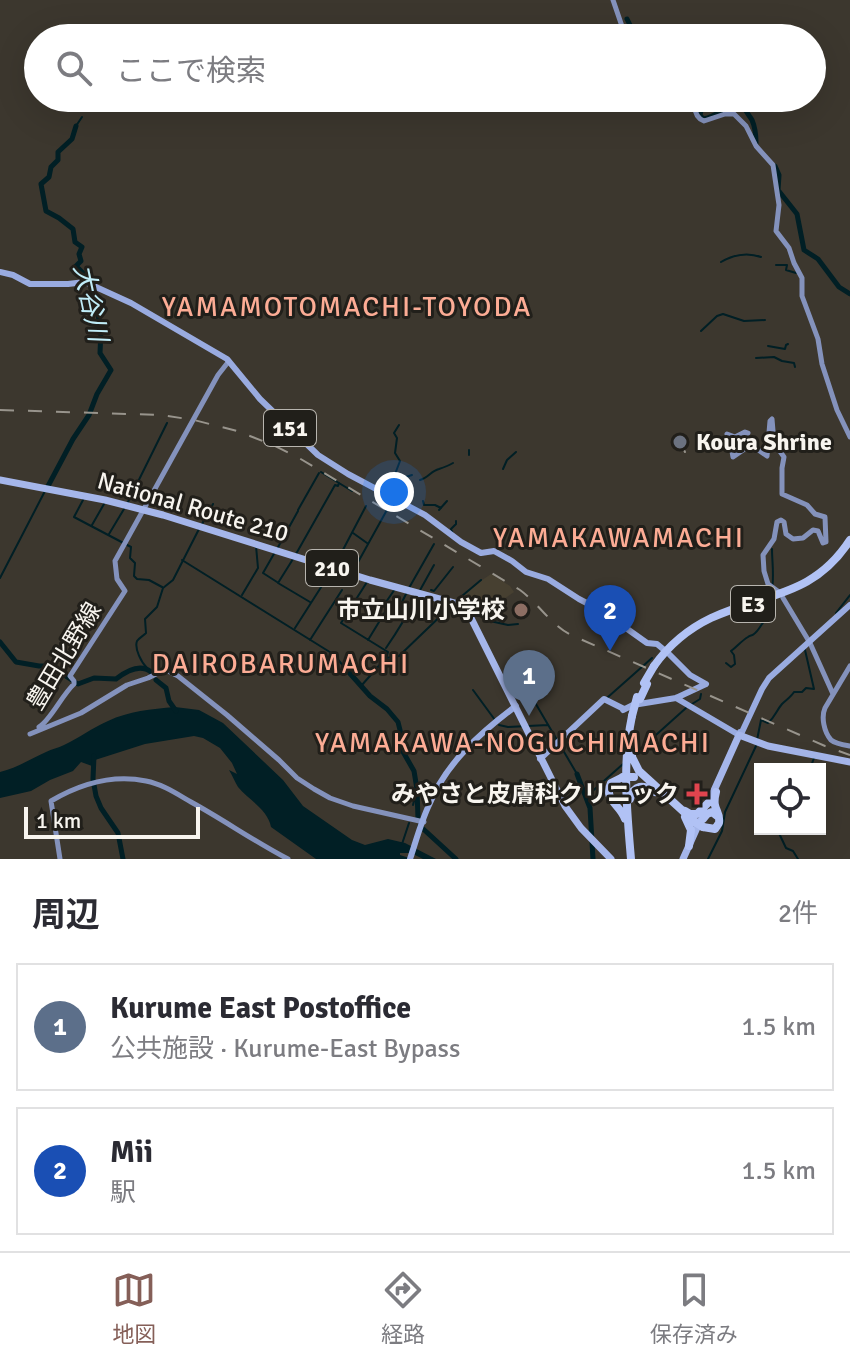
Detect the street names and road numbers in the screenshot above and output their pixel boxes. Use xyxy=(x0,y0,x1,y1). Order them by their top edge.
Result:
road number: 151 xyxy=(264,410,316,446)
street label: National Route 210 xyxy=(94,465,292,549)
road number: 210 xyxy=(306,550,358,586)
road number: E3 xyxy=(731,586,775,622)
street label: 豊田北野線 xyxy=(20,597,108,715)

